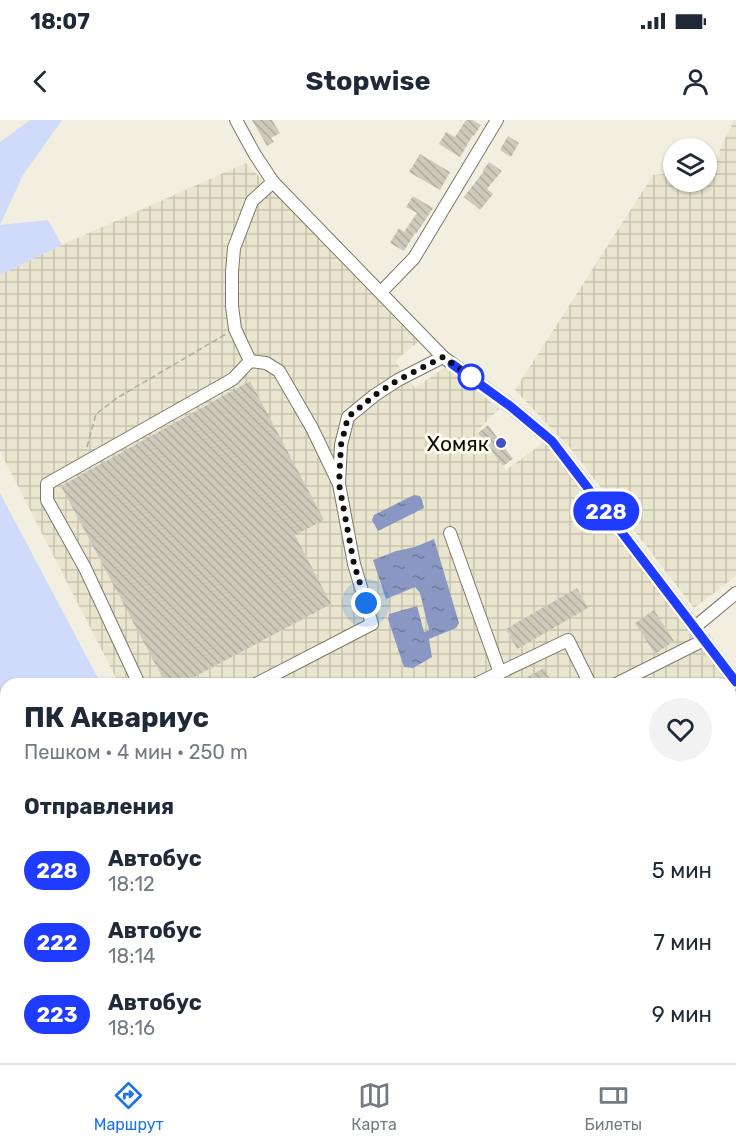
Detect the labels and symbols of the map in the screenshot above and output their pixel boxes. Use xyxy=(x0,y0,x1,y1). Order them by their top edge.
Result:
unlabelled marker xyxy=(458,364,484,390)
place label: Хомяк xyxy=(427,431,489,456)
marker: Хомяк xyxy=(494,436,508,450)
line badge: 228 xyxy=(572,492,640,530)
your location xyxy=(351,588,381,618)

